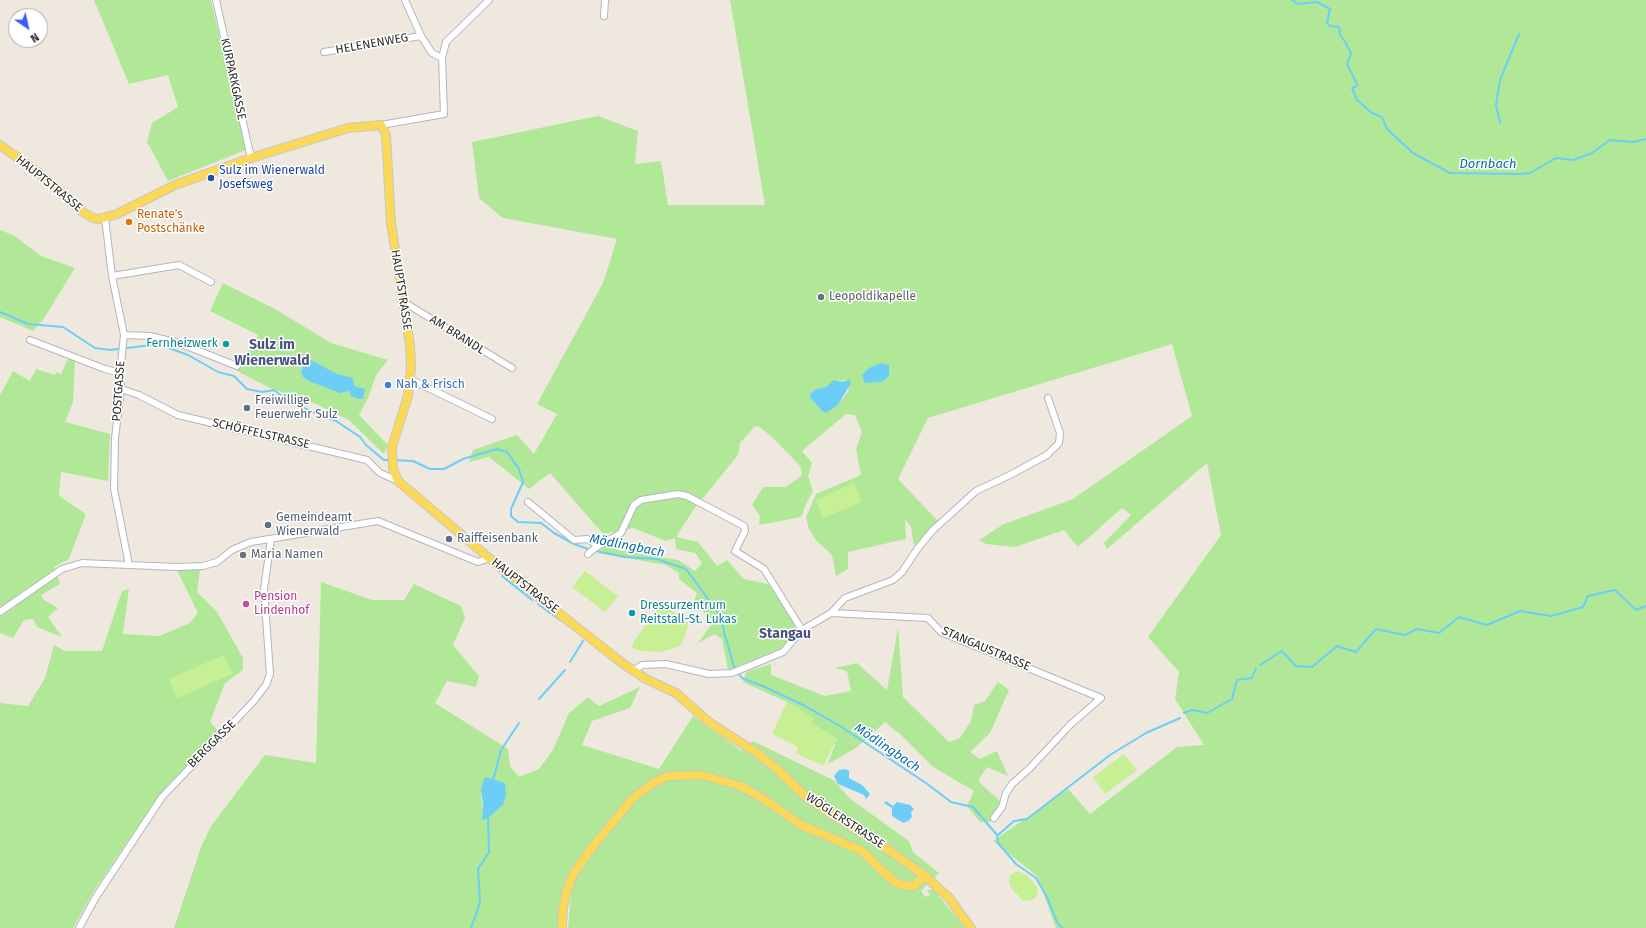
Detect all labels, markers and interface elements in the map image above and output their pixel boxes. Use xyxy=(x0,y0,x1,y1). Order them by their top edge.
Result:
north arrow xyxy=(8,8,48,48)
text: N xyxy=(28,30,41,45)
street label: HELENENWEG xyxy=(335,31,409,57)
street label: KURPARKGASSE xyxy=(217,37,249,121)
street label: HAUPTSTRASSE xyxy=(13,153,85,215)
water label: Dornbach xyxy=(1460,156,1516,172)
place label: Sulz im Wienerwald Josefsweg xyxy=(219,164,325,192)
marker: Sulz im Wienerwald Josefsweg xyxy=(206,173,216,183)
place label: Renate's Postschänke xyxy=(137,208,205,236)
marker: Renate's Postschänke xyxy=(124,217,134,227)
street label: HAUPTSTRASSE xyxy=(388,249,414,331)
place label: Leopoldikapelle xyxy=(829,290,916,304)
marker: Leopoldikapelle xyxy=(816,292,826,302)
street label: AM BRANDL xyxy=(427,312,487,358)
place label: Fernheizwerk xyxy=(146,337,218,351)
district label: Sulz im Wienerwald xyxy=(234,337,310,370)
marker: Fernheizwerk xyxy=(221,339,231,349)
street label: POSTGASSE xyxy=(110,360,128,422)
place label: Nah & Frisch xyxy=(396,378,465,392)
marker: Nah & Frisch xyxy=(383,380,393,390)
place label: Freiwillige Feuerwehr Sulz xyxy=(255,394,338,422)
marker: Freiwillige Feuerwehr Sulz xyxy=(242,403,252,413)
street label: SCHÖFFELSTRASSE xyxy=(211,416,311,452)
place label: Gemeindeamt Wienerwald xyxy=(276,511,352,539)
marker: Gemeindeamt Wienerwald xyxy=(263,520,273,530)
water label: Mödlingbach xyxy=(588,531,666,561)
place label: Raiffeisenbank xyxy=(457,532,538,546)
marker: Raiffeisenbank xyxy=(444,534,454,544)
place label: Maria Namen xyxy=(251,548,323,562)
marker: Maria Namen xyxy=(238,550,248,560)
street label: HAUPTSTRASSE xyxy=(488,555,562,617)
place label: Pension Lindenhof xyxy=(254,590,309,618)
marker: Pension Lindenhof xyxy=(241,599,251,609)
place label: Dressurzentrum Reitstall-St. Lukas xyxy=(640,599,737,627)
marker: Dressurzentrum Reitstall-St. Lukas xyxy=(627,608,637,618)
street label: STANGAUSTRASSE xyxy=(939,624,1033,674)
district label: Stangau xyxy=(759,626,811,642)
street label: BERGGASSE xyxy=(185,717,239,771)
water label: Mödlingbach xyxy=(851,720,923,776)
street label: WÖGLERSTRASSE xyxy=(803,790,887,852)

